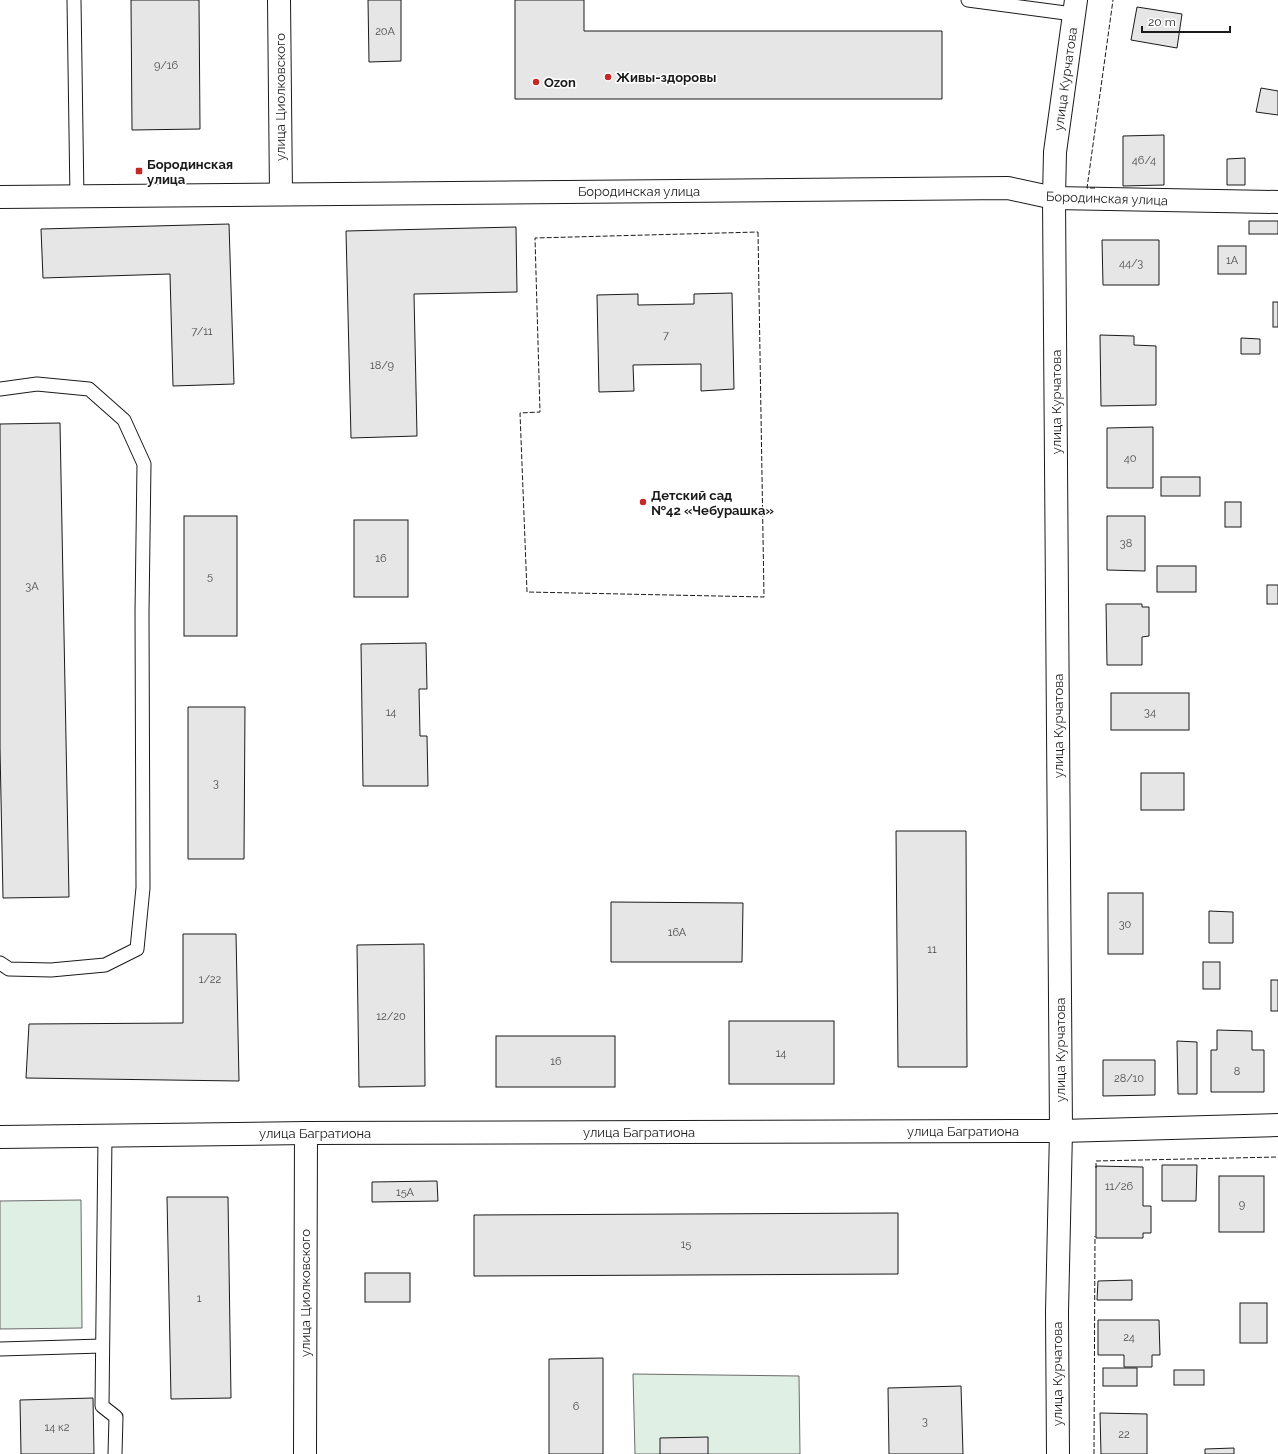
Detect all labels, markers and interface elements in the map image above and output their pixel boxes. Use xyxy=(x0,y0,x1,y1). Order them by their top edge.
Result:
scale bar xyxy=(1142,8,1230,34)
text: 20 m xyxy=(1148,15,1176,29)
house number: 20А xyxy=(375,25,395,38)
street label: улица Курчатова xyxy=(1051,26,1080,132)
street label: улица Циолковского xyxy=(273,33,288,161)
house number: 9/16 xyxy=(154,59,178,72)
place label: Живы-здоровы xyxy=(616,70,717,85)
marker: Живы-здоровы xyxy=(603,72,613,82)
place label: Ozon xyxy=(544,75,576,90)
marker: Ozon xyxy=(531,77,541,87)
house number: 46/4 xyxy=(1132,154,1156,167)
place label: Бородинская улица xyxy=(147,157,233,187)
marker: Бородинская улица xyxy=(134,166,144,176)
street label: Бородинская улица xyxy=(578,184,700,199)
street label: Бородинская улица xyxy=(1046,189,1168,208)
house number: 1А xyxy=(1226,254,1239,267)
house number: 44/3 xyxy=(1119,257,1143,270)
house number: 7/11 xyxy=(191,325,213,338)
house number: 7 xyxy=(663,329,669,342)
street label: улица Курчатова xyxy=(1049,350,1064,454)
house number: 18/9 xyxy=(370,359,394,372)
house number: 40 xyxy=(1124,452,1137,465)
place label: Детский сад №42 «Чебурашка» xyxy=(651,488,774,518)
marker: Детский сад №42 «Чебурашка» xyxy=(638,497,648,507)
house number: 38 xyxy=(1120,537,1132,550)
house number: 16 xyxy=(375,552,387,565)
house number: 5 xyxy=(207,570,213,583)
house number: 3А xyxy=(25,580,39,593)
street label: улица Курчатова xyxy=(1051,674,1066,778)
house number: 14 xyxy=(386,706,396,719)
house number: 34 xyxy=(1144,706,1156,719)
house number: 3 xyxy=(213,777,219,790)
house number: 30 xyxy=(1119,918,1132,931)
house number: 16А xyxy=(668,926,687,939)
house number: 11 xyxy=(927,943,937,956)
house number: 1/22 xyxy=(199,973,222,986)
street label: улица Курчатова xyxy=(1053,998,1068,1102)
house number: 12/20 xyxy=(376,1010,406,1023)
house number: 14 xyxy=(776,1047,786,1060)
house number: 16 xyxy=(550,1055,562,1068)
house number: 8 xyxy=(1234,1065,1240,1078)
house number: 28/10 xyxy=(1114,1072,1144,1085)
street label: улица Багратиона xyxy=(907,1124,1019,1139)
street label: улица Багратиона xyxy=(583,1125,695,1140)
street label: улица Багратиона xyxy=(259,1126,371,1141)
house number: 11/26 xyxy=(1105,1180,1133,1193)
house number: 15А xyxy=(396,1186,415,1199)
house number: 9 xyxy=(1239,1198,1245,1211)
street label: улица Циолковского xyxy=(298,1229,313,1357)
house number: 15 xyxy=(681,1238,691,1251)
house number: 1 xyxy=(197,1292,202,1305)
street label: улица Курчатова xyxy=(1050,1322,1065,1426)
house number: 24 xyxy=(1123,1331,1135,1344)
house number: 6 xyxy=(573,1400,580,1413)
house number: 3 xyxy=(922,1415,928,1428)
house number: 14 к2 xyxy=(45,1421,70,1434)
house number: 22 xyxy=(1118,1428,1130,1441)

